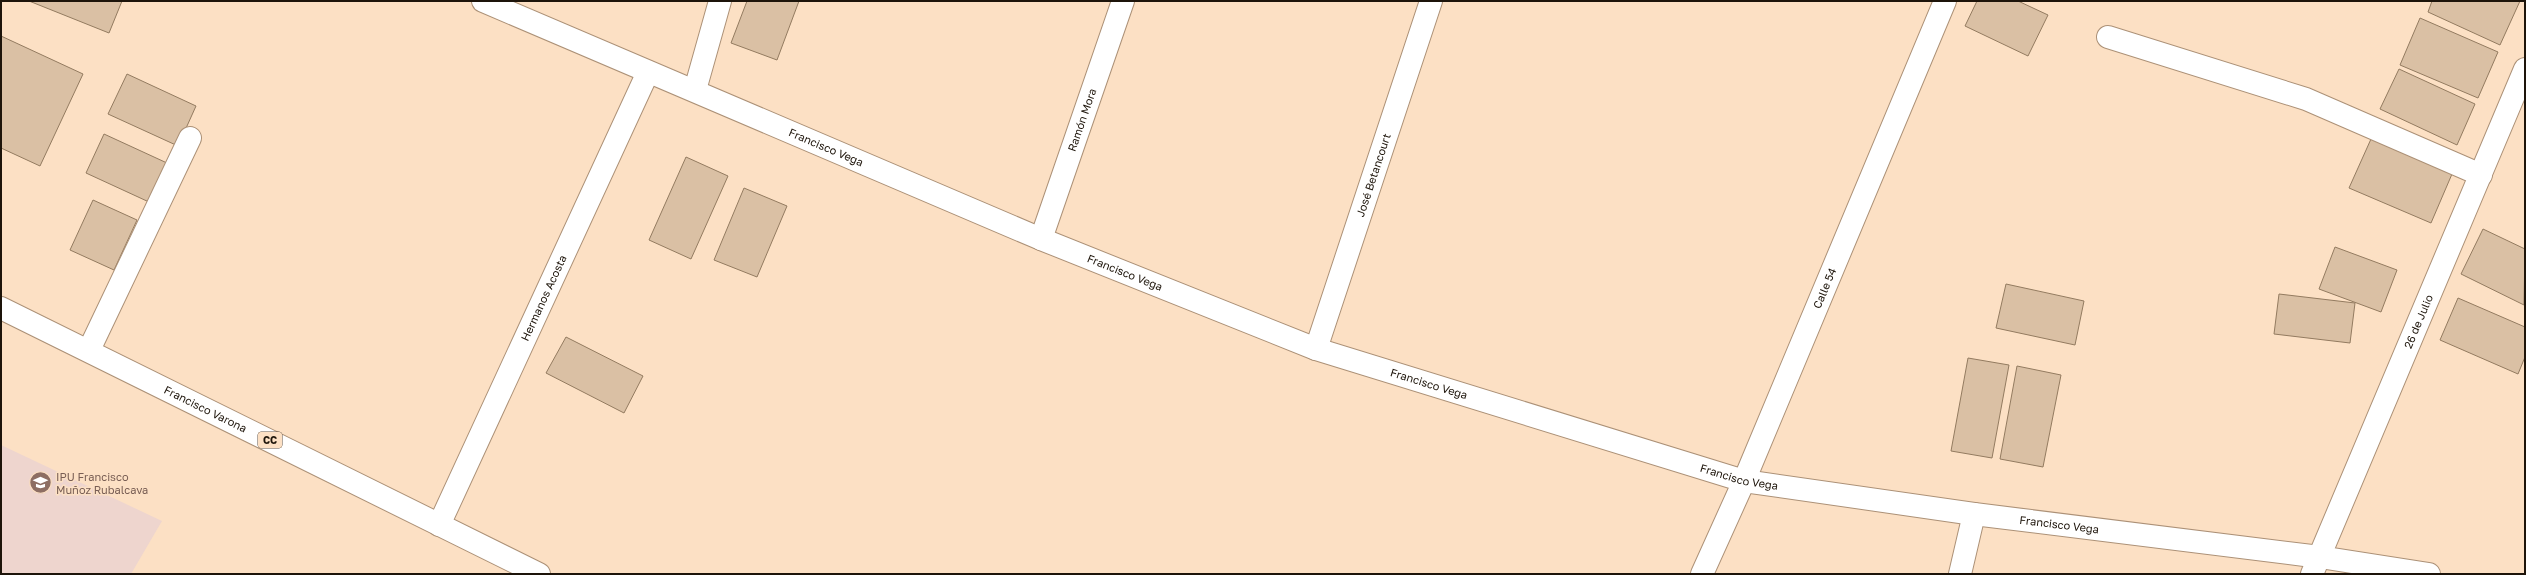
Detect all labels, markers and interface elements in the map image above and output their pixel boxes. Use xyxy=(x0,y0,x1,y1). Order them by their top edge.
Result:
street label: Ramón Mora xyxy=(1065,86,1098,153)
street label: Francisco Vega xyxy=(787,125,866,169)
street label: José Betancourt xyxy=(1353,132,1393,218)
street label: Francisco Vega xyxy=(1086,251,1165,293)
street label: Hermanos Acosta xyxy=(518,253,569,343)
street label: Calle 54 xyxy=(1810,266,1839,310)
street label: 26 de Julio xyxy=(2401,292,2435,350)
street label: Francisco Vega xyxy=(1389,365,1469,401)
street label: Francisco Varona xyxy=(162,383,249,435)
road number: CC xyxy=(258,432,282,448)
street label: Francisco Vega xyxy=(1699,461,1779,492)
school or university icon: IPU Francisco Muñoz Rubalcava xyxy=(28,470,54,496)
place label: IPU Francisco Muñoz Rubalcava xyxy=(56,470,148,496)
street label: Francisco Vega xyxy=(2019,513,2100,535)

